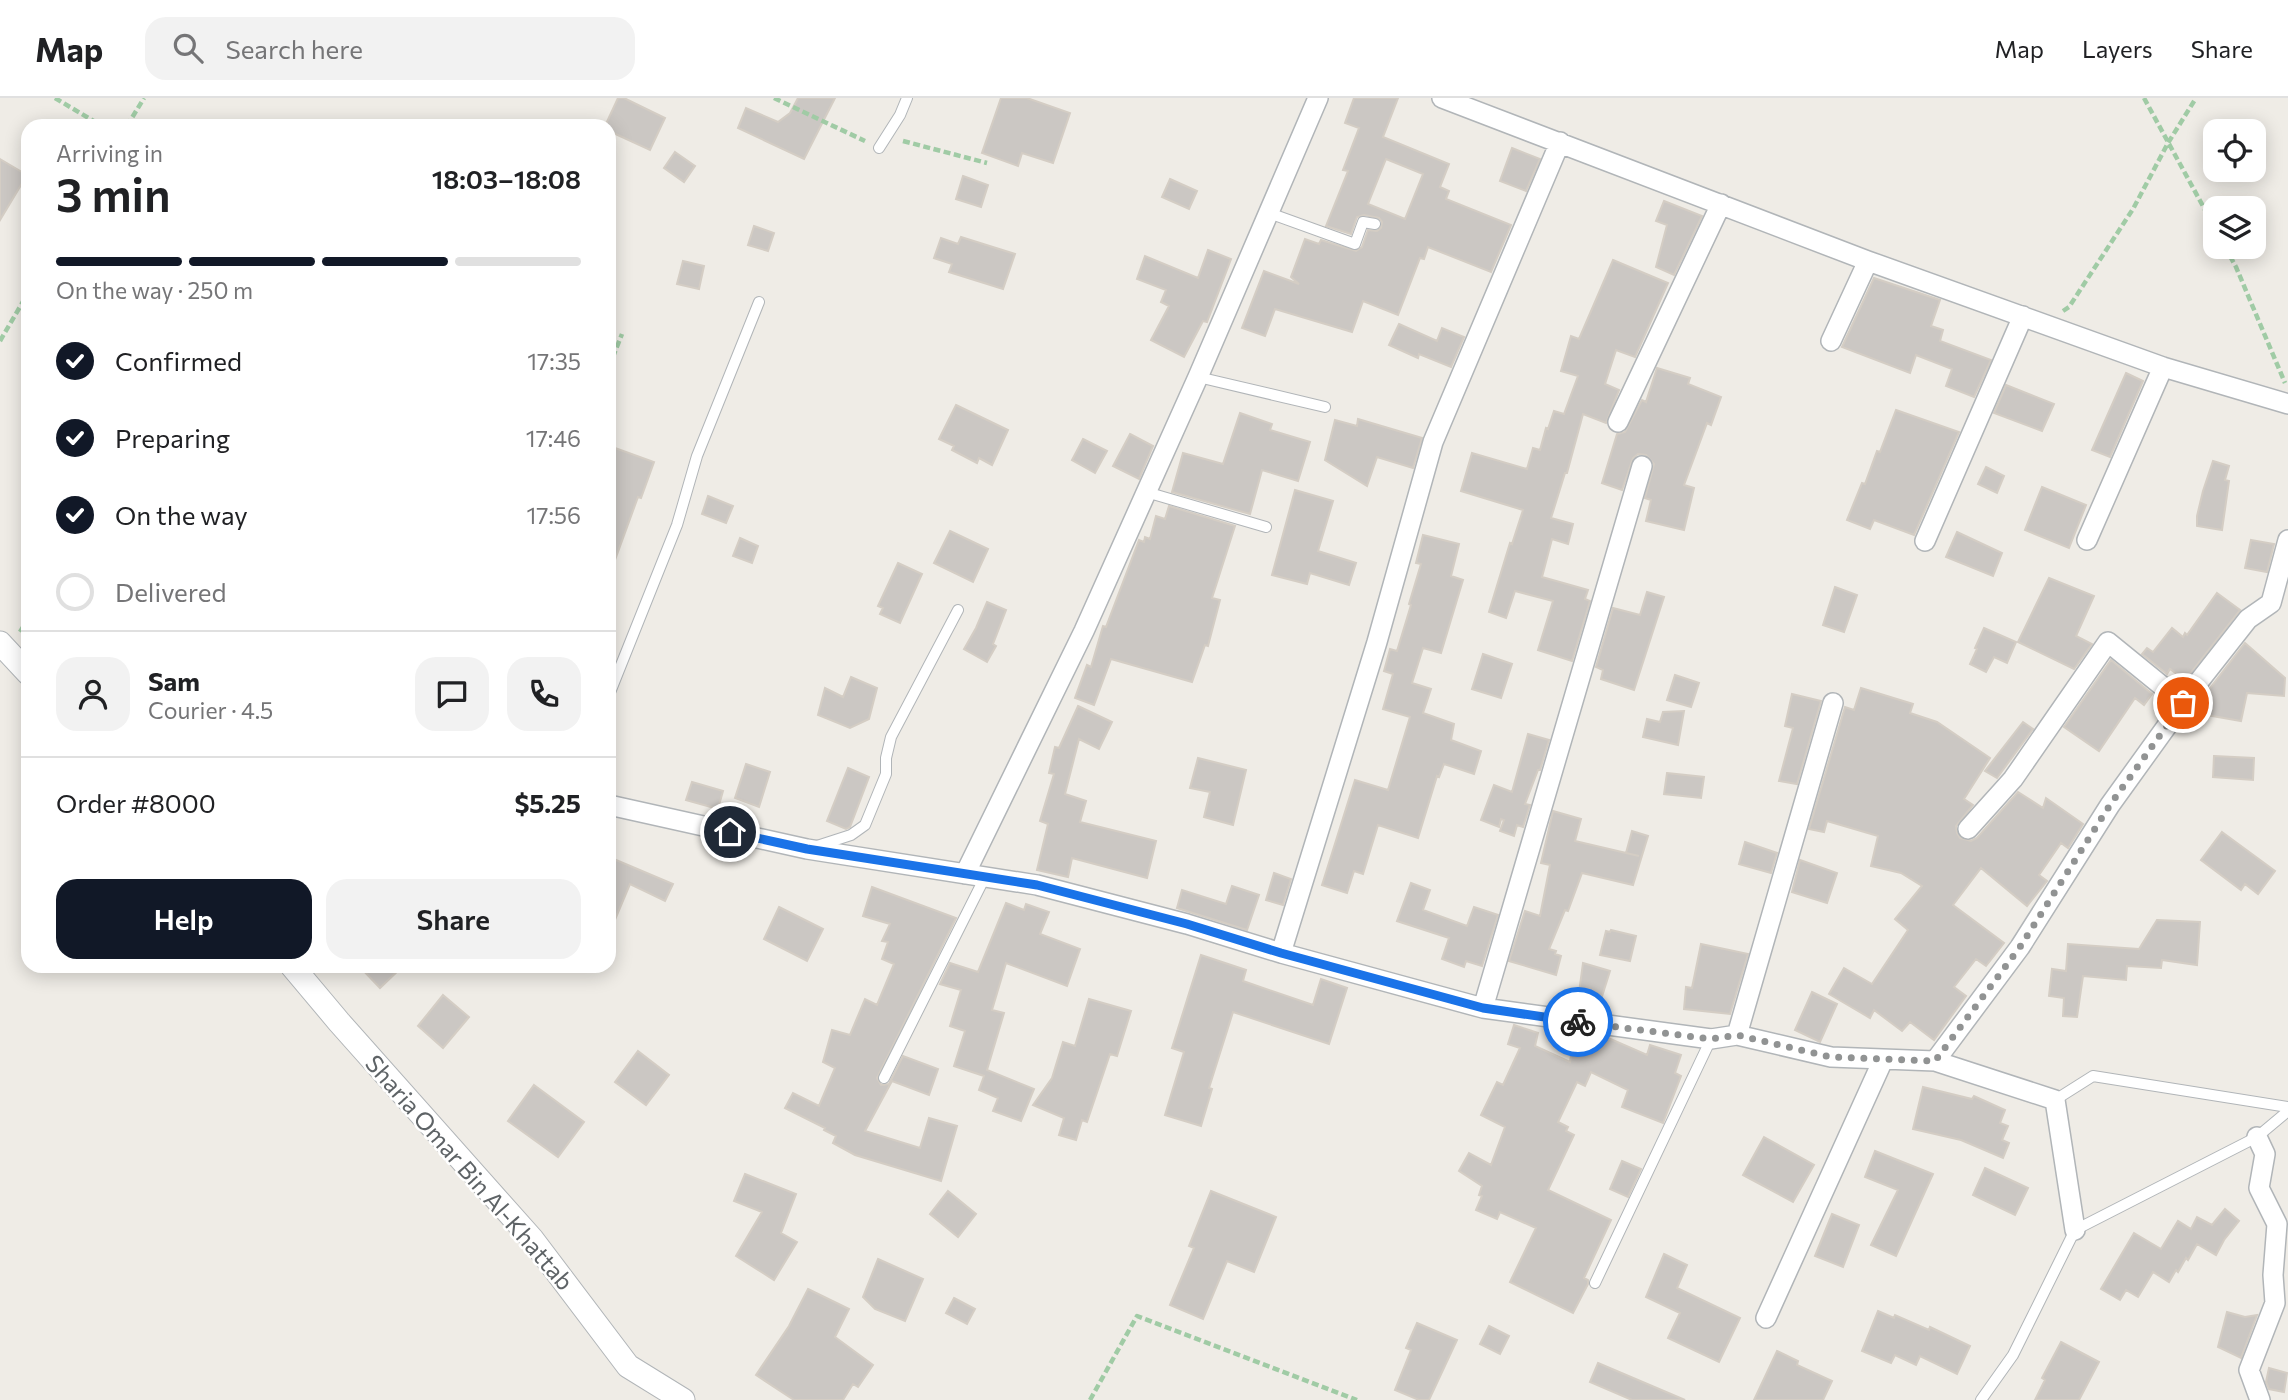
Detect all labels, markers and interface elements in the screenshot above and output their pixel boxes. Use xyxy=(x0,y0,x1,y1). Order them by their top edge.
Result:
search box xyxy=(145,17,635,80)
text: Map xyxy=(35,28,103,69)
icon: search xyxy=(169,29,207,67)
text: Search here xyxy=(225,33,363,64)
text: Map xyxy=(1995,34,2044,63)
text: Layers xyxy=(2082,34,2153,63)
text: Share xyxy=(2191,34,2253,63)
map controls xyxy=(2203,119,2266,259)
button: locate xyxy=(2203,119,2266,182)
text: Arriving in xyxy=(56,139,163,167)
text: 18:03–18:08 xyxy=(432,163,581,194)
text: 3 min xyxy=(56,165,171,221)
button: layers xyxy=(2203,196,2266,259)
text: On the way · 250 m xyxy=(56,276,253,304)
icon: check xyxy=(56,342,94,380)
text: Confirmed xyxy=(115,345,242,376)
text: 17:35 xyxy=(527,347,581,375)
icon: check xyxy=(56,419,94,457)
text: Preparing xyxy=(115,422,230,453)
text: 17:46 xyxy=(526,424,581,452)
icon: check xyxy=(56,496,94,534)
text: On the way xyxy=(115,499,248,530)
text: 17:56 xyxy=(526,501,581,529)
text: Delivered xyxy=(115,576,226,607)
button: person xyxy=(56,657,130,731)
button: chat xyxy=(415,657,489,731)
button: phone xyxy=(507,657,581,731)
text: Sam xyxy=(148,665,200,696)
pin xyxy=(2153,673,2213,733)
icon: bag xyxy=(2164,684,2202,722)
text: Courier · 4.5 xyxy=(148,696,273,724)
text: Order #8000 xyxy=(56,787,216,818)
text: $5.25 xyxy=(514,787,581,818)
pin xyxy=(700,802,760,862)
icon: home xyxy=(711,813,749,851)
button: Help xyxy=(56,879,312,959)
button: Share xyxy=(326,879,581,959)
courier xyxy=(1543,987,1613,1057)
icon: bike xyxy=(1559,1003,1597,1041)
street label: Sharia Omar Bin Al-Khattab xyxy=(360,1048,580,1296)

